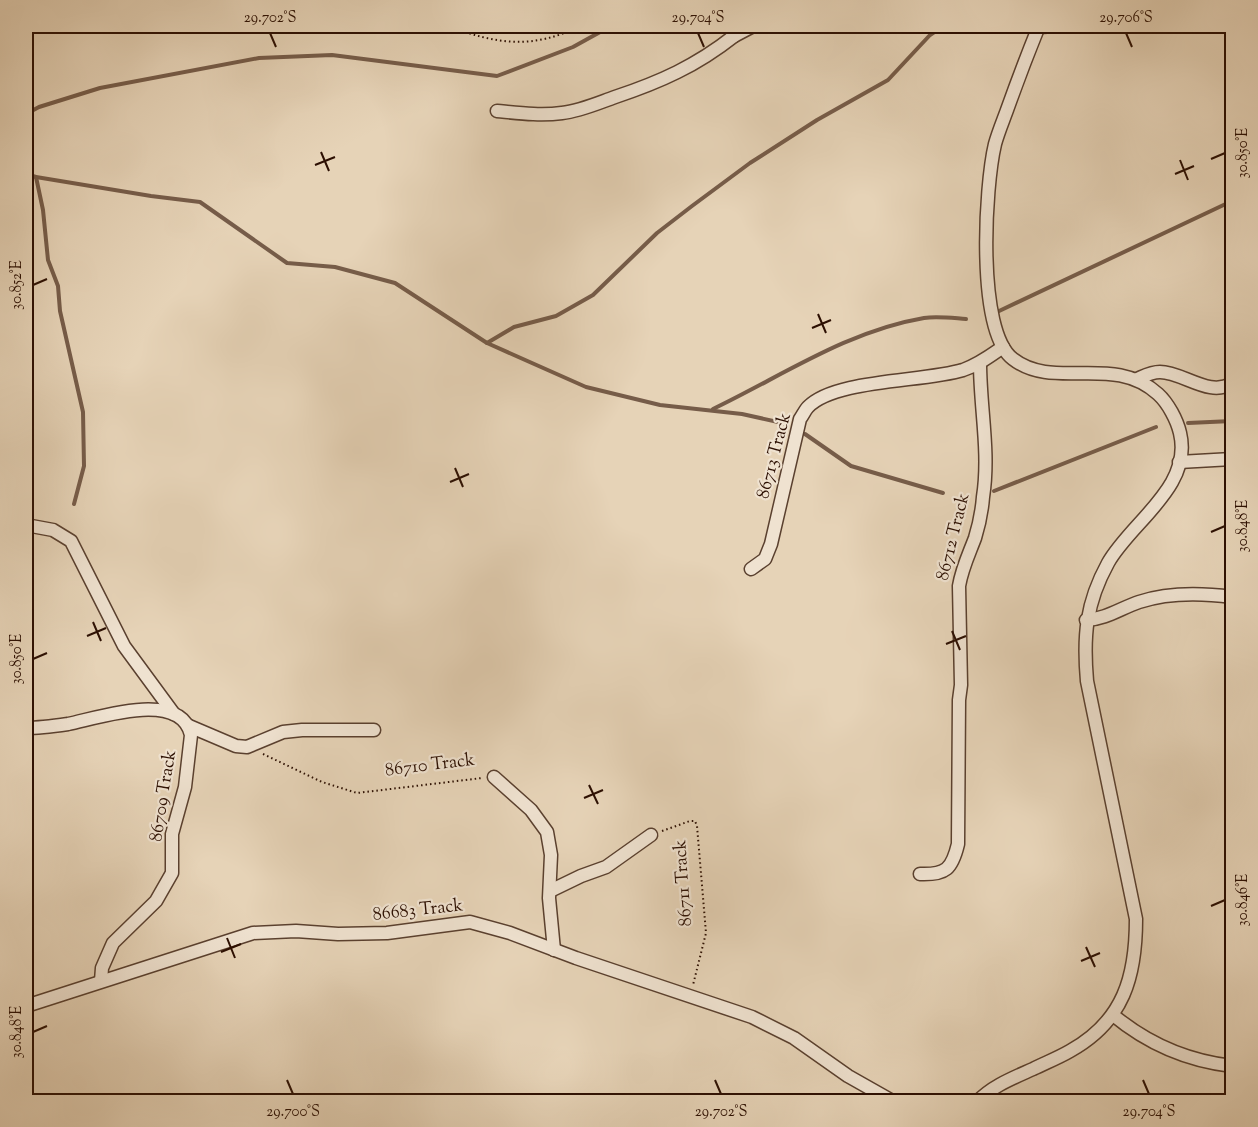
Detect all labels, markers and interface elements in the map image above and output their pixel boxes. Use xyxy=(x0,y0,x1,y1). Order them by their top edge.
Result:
text: 29.702°S xyxy=(244,8,296,29)
text: 29.704°S xyxy=(672,8,724,29)
text: 29.706°S xyxy=(1099,8,1153,29)
text: 30.850°E xyxy=(1233,128,1254,178)
text: 30.852°E xyxy=(7,260,28,310)
street label: 86713 Track xyxy=(751,410,799,502)
street label: 86712 Track xyxy=(931,490,977,583)
text: 30.848°E xyxy=(1233,500,1254,552)
text: 30.850°E xyxy=(7,634,28,684)
street label: 86709 Track xyxy=(144,748,184,844)
street label: 86710 Track xyxy=(384,748,476,784)
street label: 86711 Track xyxy=(668,839,700,927)
text: 30.846°E xyxy=(1233,874,1254,926)
street label: 86683 Track xyxy=(372,893,465,929)
text: 30.848°E xyxy=(7,1006,28,1058)
text: 29.700°S xyxy=(266,1102,320,1123)
text: 29.702°S xyxy=(695,1102,747,1123)
text: 29.704°S xyxy=(1123,1102,1175,1123)

